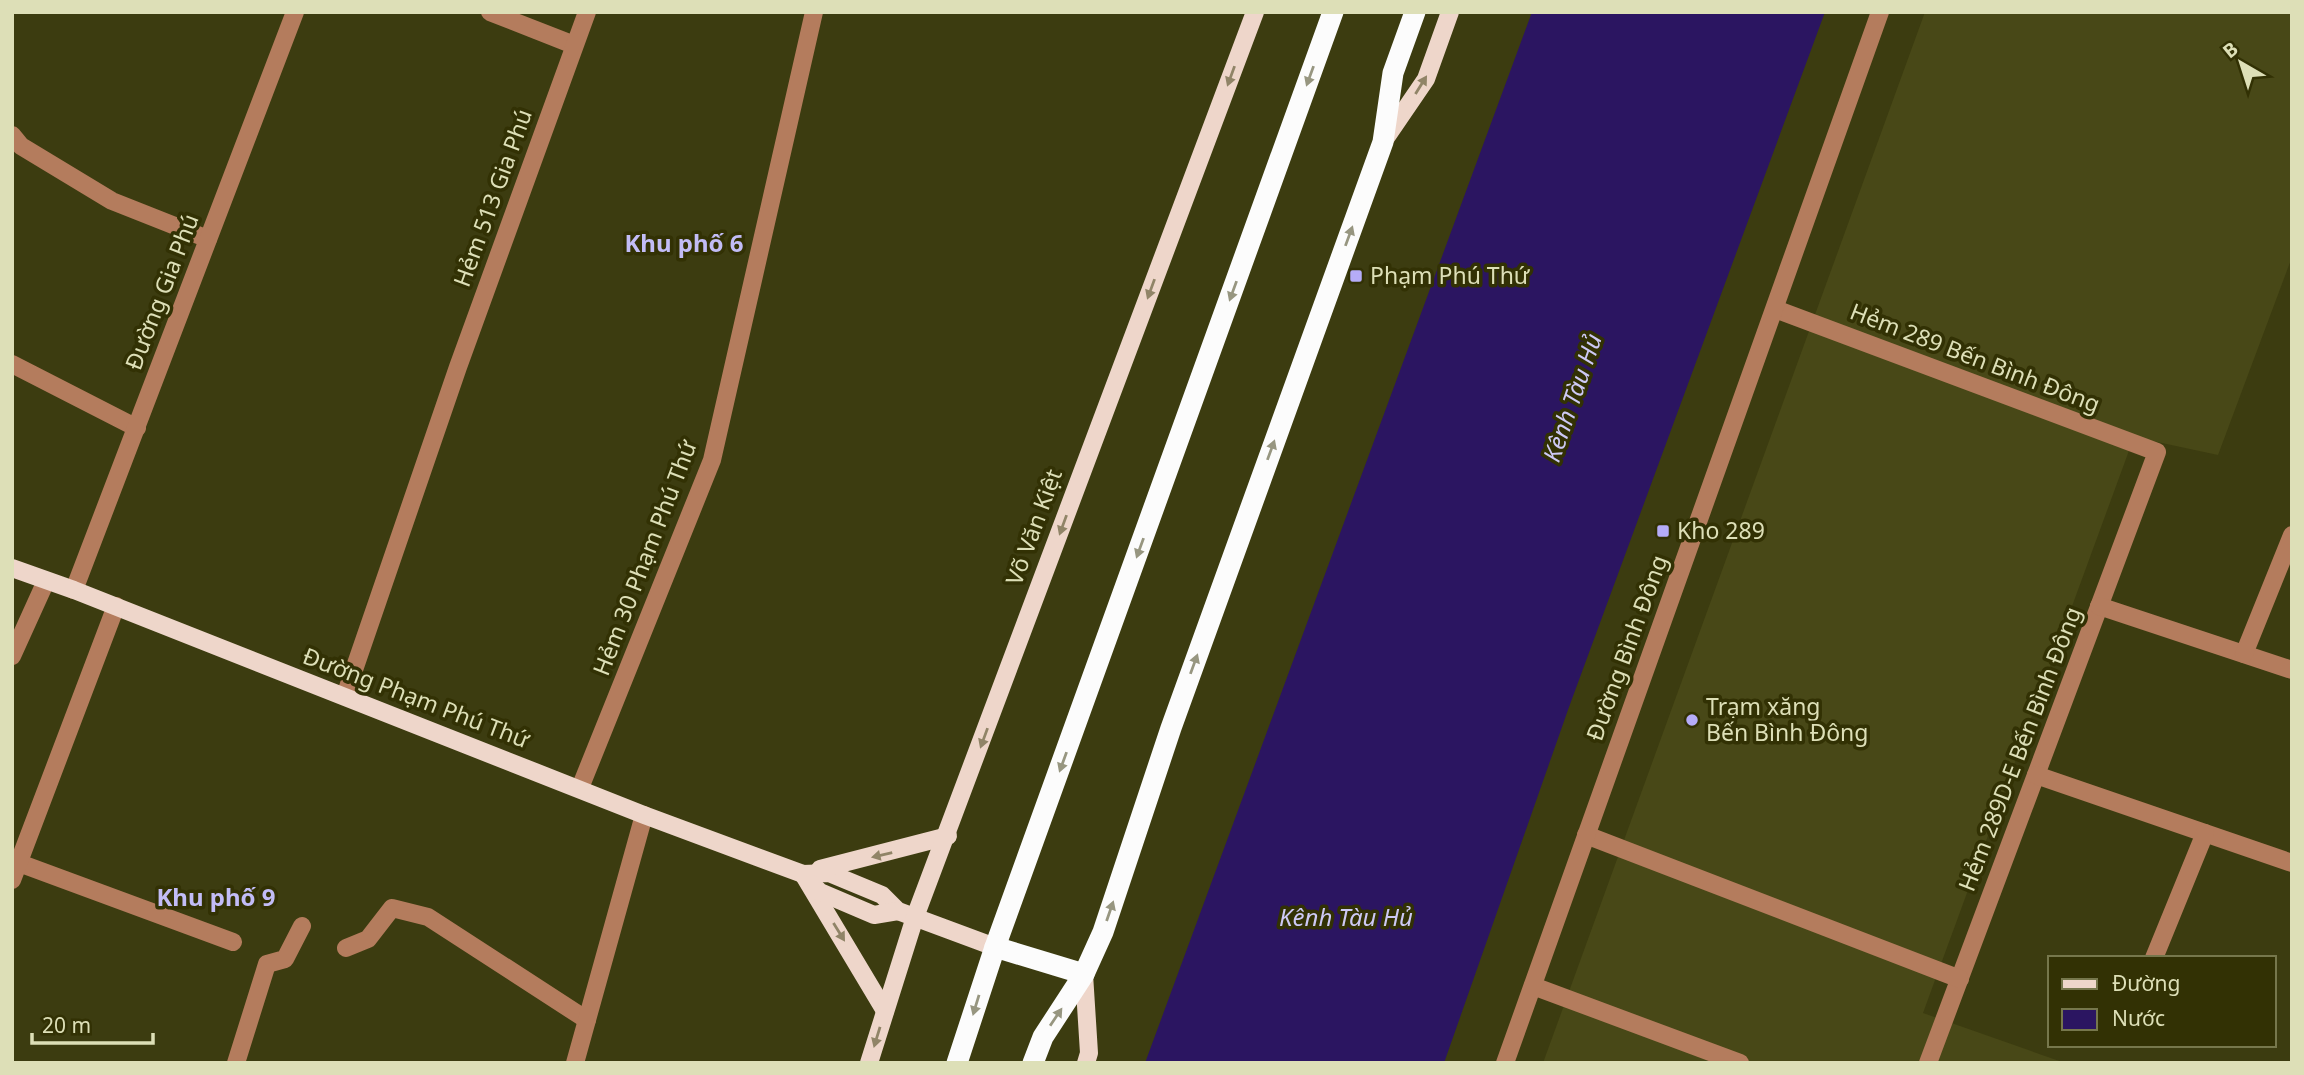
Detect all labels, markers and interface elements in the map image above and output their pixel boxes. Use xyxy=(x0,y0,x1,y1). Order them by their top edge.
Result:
north arrow xyxy=(2206,28,2276,98)
text: B xyxy=(2217,36,2243,64)
one-way arrow xyxy=(1225,66,1236,87)
one-way arrow xyxy=(1304,66,1315,87)
one-way arrow xyxy=(1415,76,1428,95)
street label: Hẻm 513 Gia Phú xyxy=(445,104,539,291)
street label: Đường Gia Phú xyxy=(117,209,206,374)
district label: Khu phố 6 xyxy=(624,226,744,259)
one-way arrow xyxy=(1344,226,1355,247)
place label: Phạm Phú Thứ xyxy=(1370,259,1531,291)
marker: Phạm Phú Thứ xyxy=(1348,268,1364,284)
one-way arrow xyxy=(1145,279,1156,300)
one-way arrow xyxy=(1227,280,1238,301)
street label: Hẻm 289 Bến Bình Đông xyxy=(1846,295,2105,420)
water label: Kênh Tàu Hủ xyxy=(1534,329,1609,466)
street label: Hẻm 30 Phạm Phú Thứ xyxy=(584,434,704,680)
one-way arrow xyxy=(1266,440,1277,461)
street label: Võ Văn Kiệt xyxy=(997,464,1069,589)
one-way arrow xyxy=(1058,514,1069,535)
place label: Kho 289 xyxy=(1677,514,1765,546)
marker: Kho 289 xyxy=(1655,523,1671,539)
one-way arrow xyxy=(1135,537,1146,558)
street label: Đường Bình Đông xyxy=(1578,550,1674,745)
street label: Hẻm 289D-E Bến Bình Đông xyxy=(1950,602,2088,896)
street label: Đường Phạm Phú Thứ xyxy=(299,639,536,756)
one-way arrow xyxy=(1189,654,1200,675)
place label: Trạm xăng Bến Bình Đông xyxy=(1706,690,1868,748)
marker: Trạm xăng Bến Bình Đông xyxy=(1684,712,1700,728)
one-way arrow xyxy=(978,728,989,749)
one-way arrow xyxy=(1058,751,1069,772)
one-way arrow xyxy=(871,850,893,861)
district label: Khu phố 9 xyxy=(156,880,276,913)
one-way arrow xyxy=(1105,900,1116,921)
water label: Kênh Tàu Hủ xyxy=(1279,900,1413,933)
one-way arrow xyxy=(832,922,845,941)
legend xyxy=(2048,956,2276,1047)
text: Đường xyxy=(2112,969,2180,997)
one-way arrow xyxy=(971,995,981,1016)
scale bar xyxy=(32,1002,152,1046)
text: Nước xyxy=(2112,1004,2165,1032)
one-way arrow xyxy=(1049,1008,1063,1026)
text: 20 m xyxy=(42,1011,91,1039)
one-way arrow xyxy=(871,1027,881,1048)

